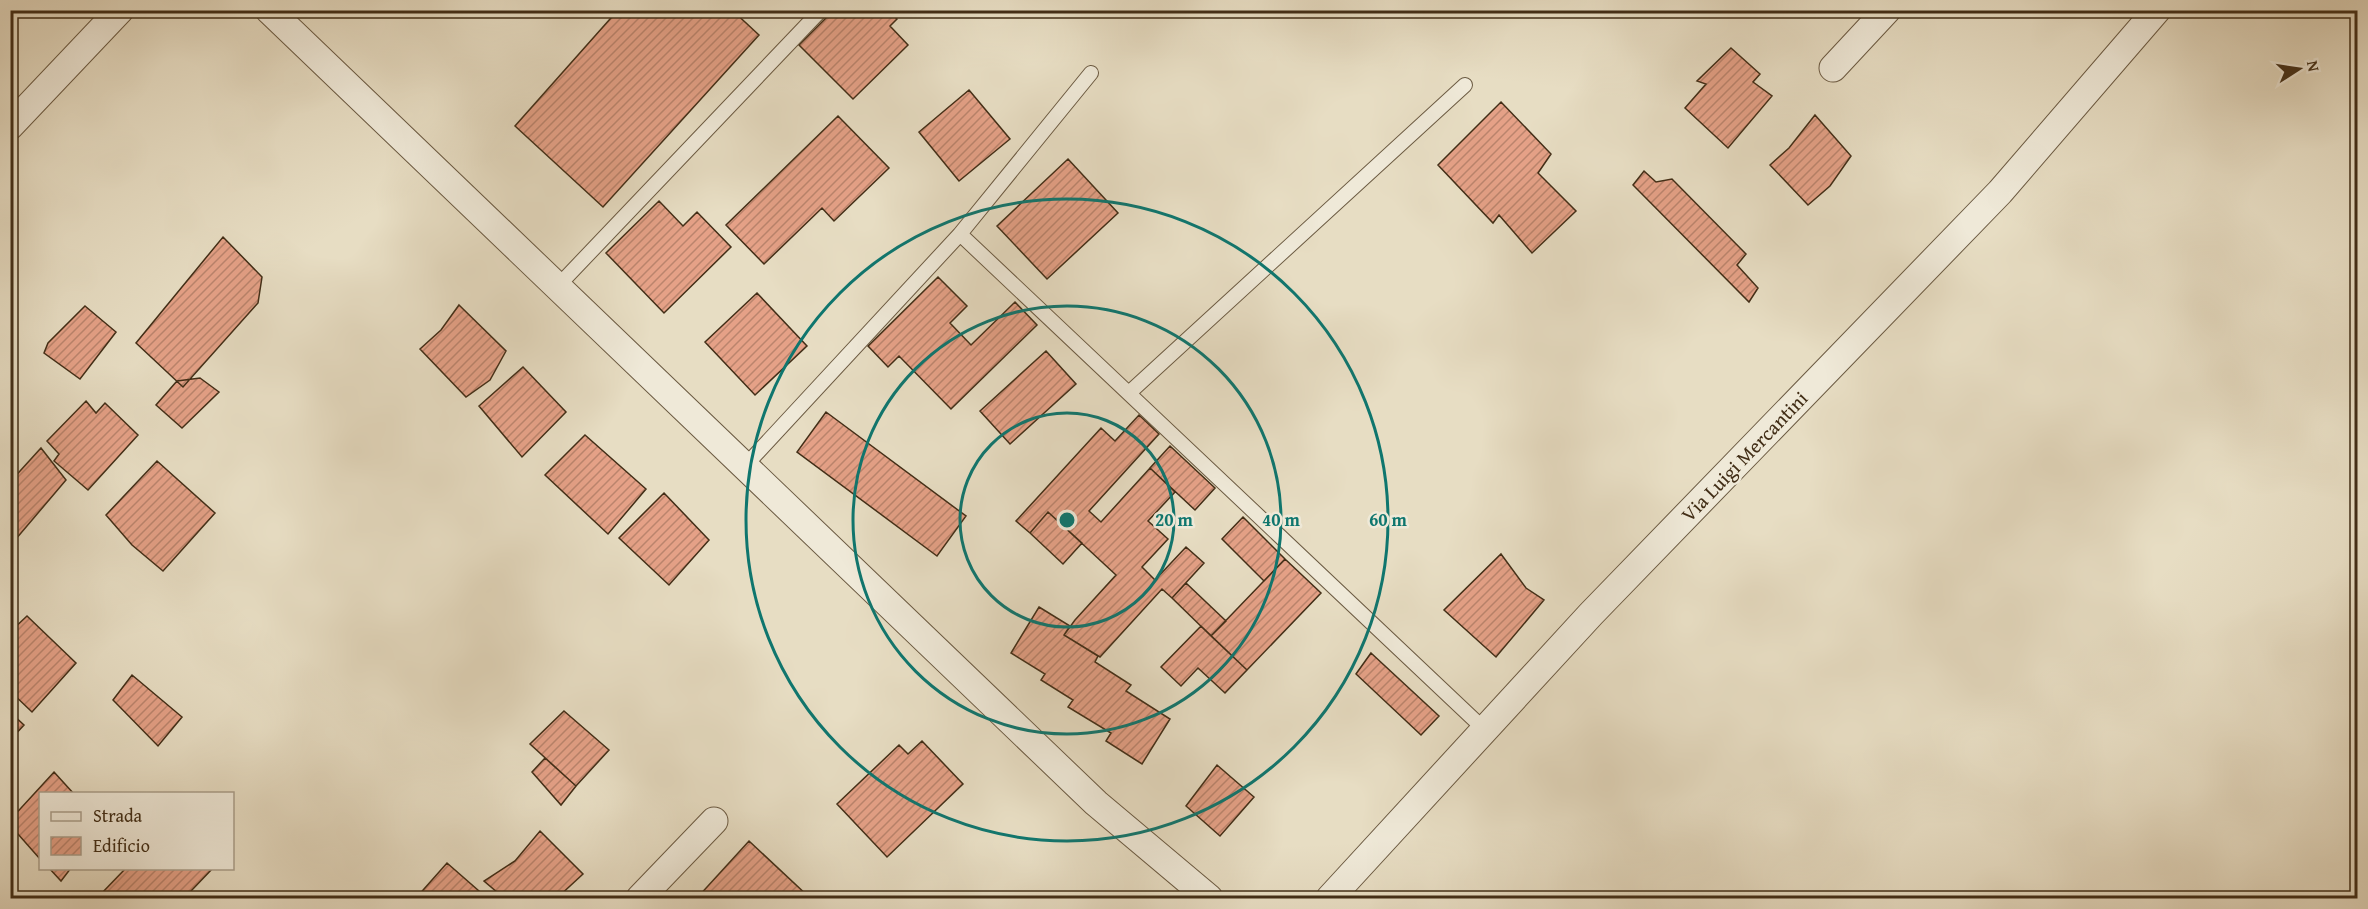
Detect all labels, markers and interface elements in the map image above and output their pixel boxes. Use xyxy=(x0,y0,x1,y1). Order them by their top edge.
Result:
north arrow xyxy=(2269,39,2329,99)
text: N xyxy=(2301,58,2327,74)
street label: Via Luigi Mercantini xyxy=(1674,384,1814,528)
text: 20 m xyxy=(1155,506,1194,533)
text: 40 m xyxy=(1262,506,1301,533)
text: 60 m xyxy=(1369,506,1408,533)
centre of rings xyxy=(1057,510,1077,530)
legend xyxy=(39,792,234,870)
text: Strada xyxy=(93,802,143,829)
text: Edificio xyxy=(93,832,150,859)

